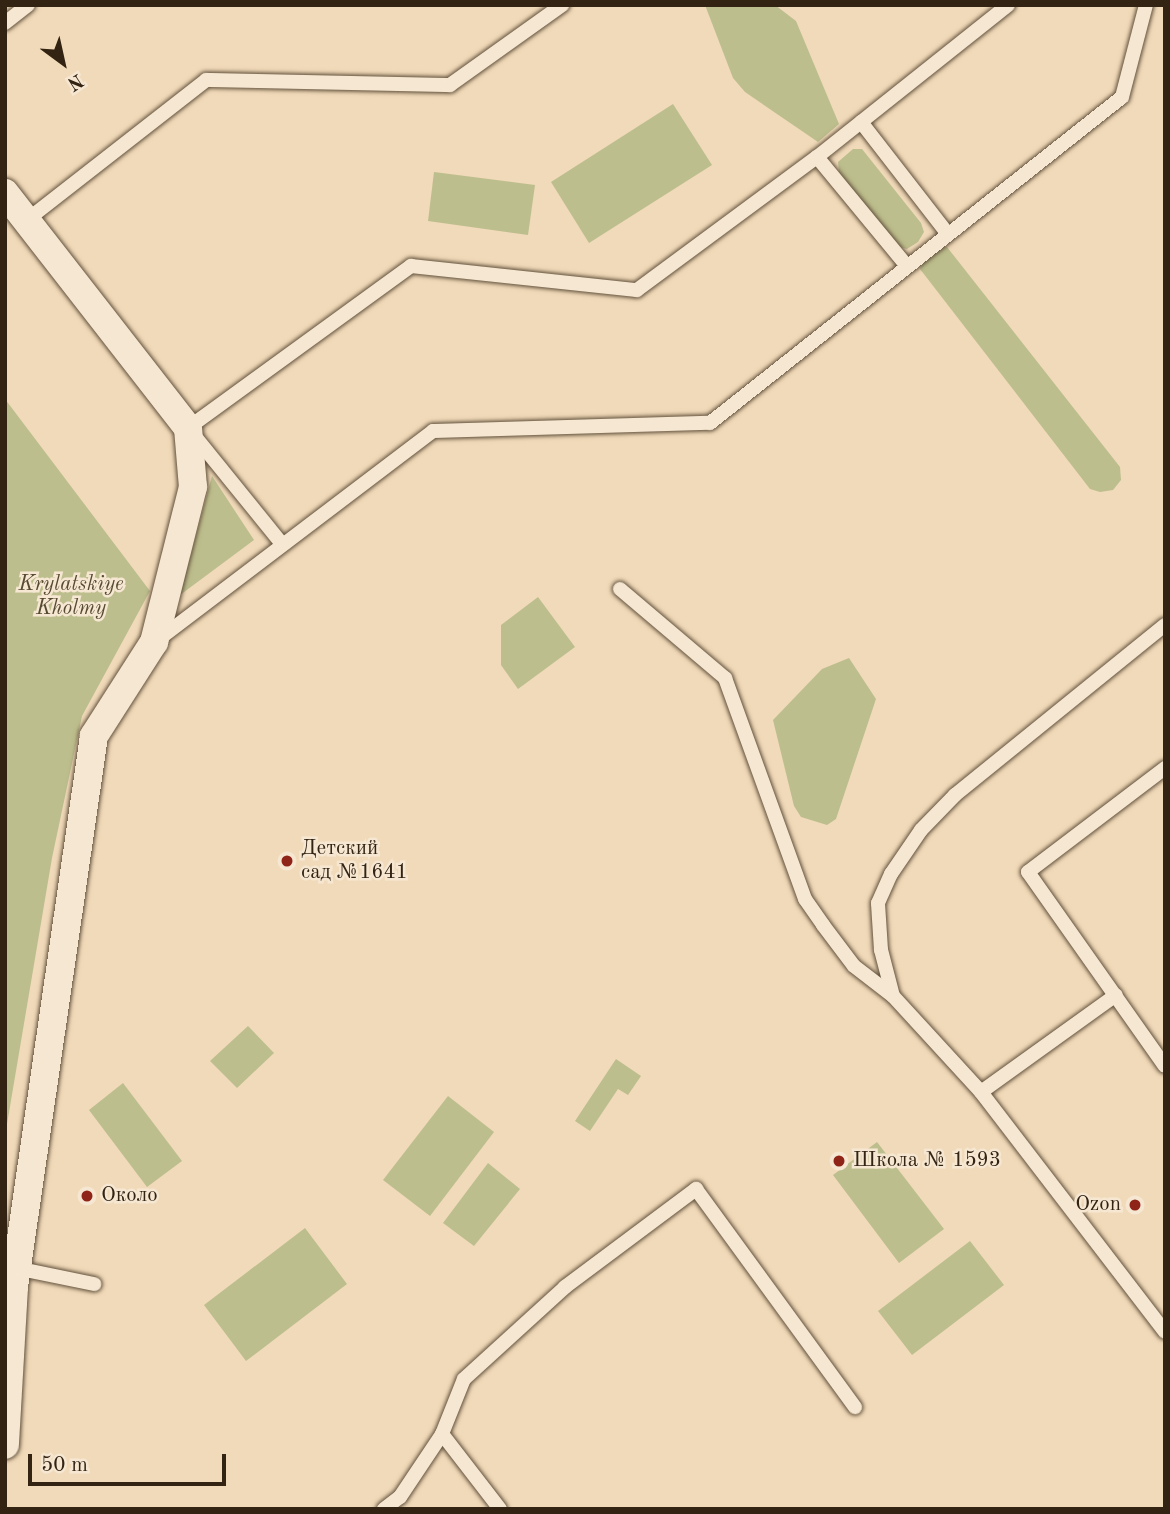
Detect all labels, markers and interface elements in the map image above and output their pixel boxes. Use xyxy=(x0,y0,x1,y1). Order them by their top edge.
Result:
north arrow xyxy=(28,28,98,98)
text: N xyxy=(63,69,86,93)
park label: Krylatskiye Kholmy xyxy=(18,572,124,622)
place label: Детский сад №1641 xyxy=(301,836,408,886)
marker: Детский сад №1641 xyxy=(279,853,295,869)
place label: Школа № 1593 xyxy=(853,1148,1001,1174)
marker: Школа № 1593 xyxy=(831,1153,847,1169)
place label: Около xyxy=(101,1183,158,1209)
marker: Около xyxy=(79,1188,95,1204)
place label: Ozon xyxy=(1075,1192,1121,1218)
marker: Ozon xyxy=(1127,1197,1143,1213)
scale bar xyxy=(32,1440,229,1484)
text: 50 m xyxy=(41,1455,88,1476)

